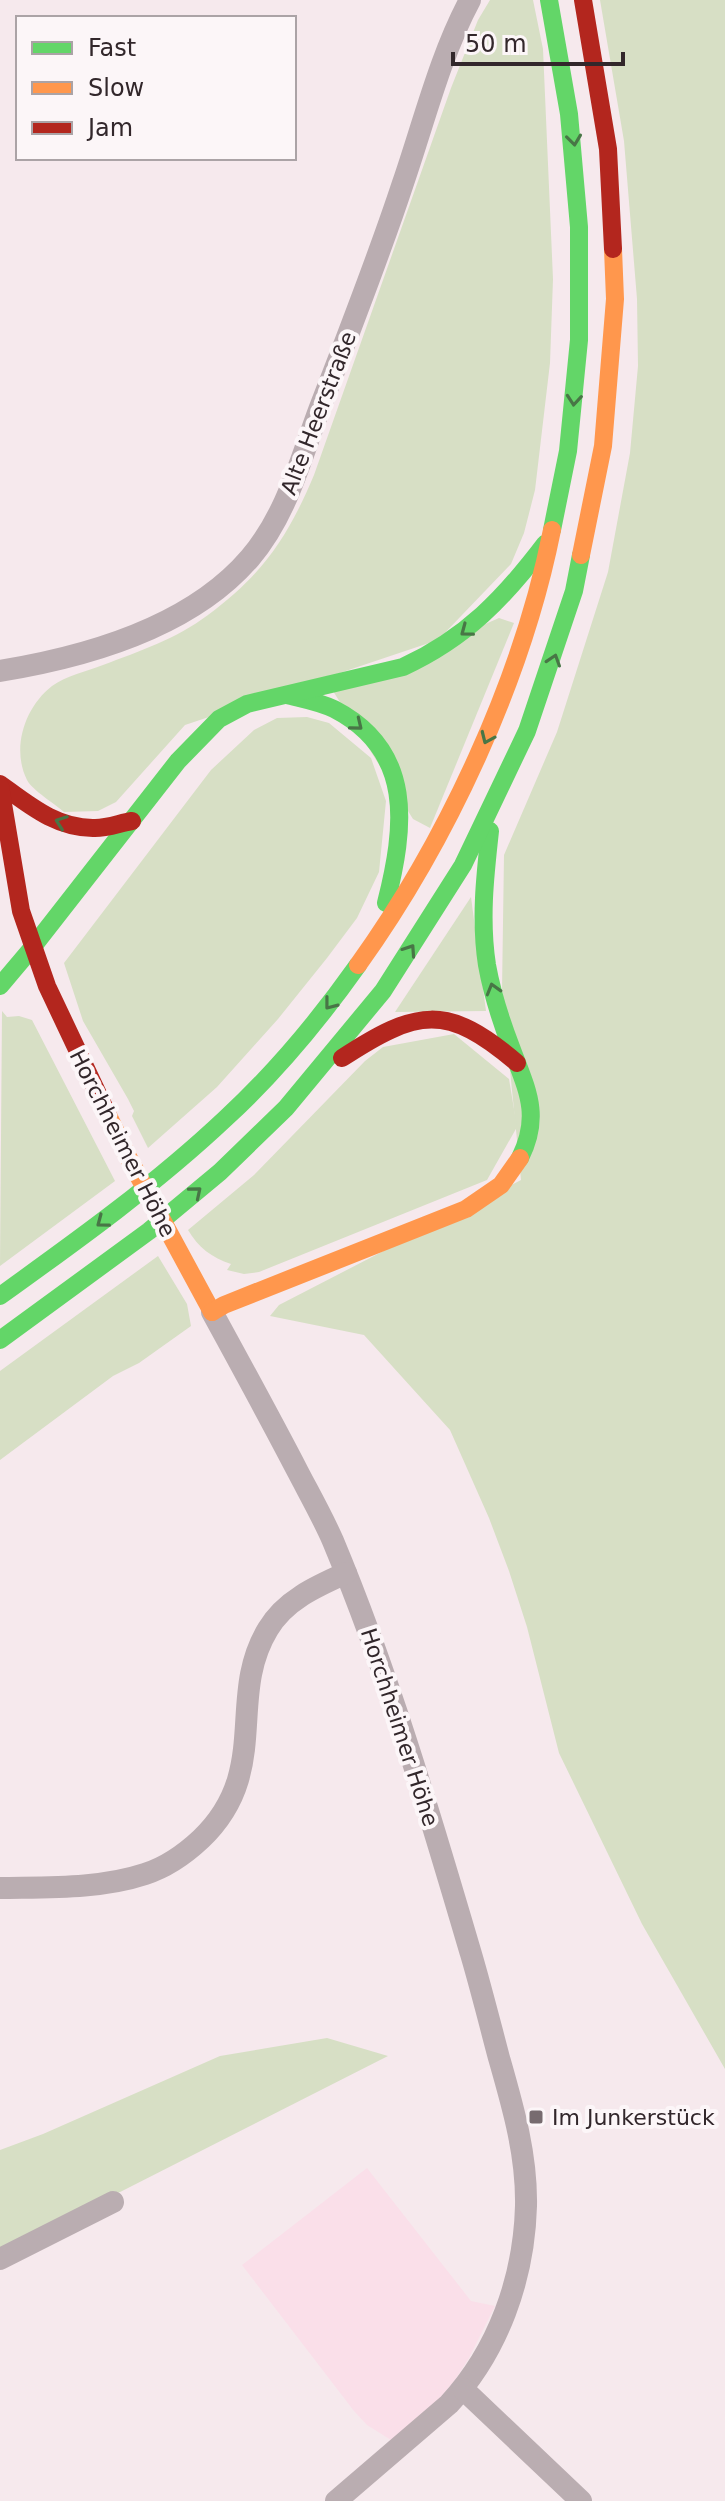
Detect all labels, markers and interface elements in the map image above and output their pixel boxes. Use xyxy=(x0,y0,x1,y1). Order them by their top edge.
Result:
legend xyxy=(16,16,296,160)
scale bar xyxy=(453,16,623,66)
text: 50 m xyxy=(465,30,527,58)
text: Fast xyxy=(88,34,136,62)
text: Slow xyxy=(88,74,144,102)
text: Jam xyxy=(86,114,133,142)
one-way arrow xyxy=(565,133,582,147)
street label: Alte Heerstraße xyxy=(276,328,361,498)
one-way arrow xyxy=(566,394,583,407)
one-way arrow xyxy=(460,622,475,636)
one-way arrow xyxy=(544,654,560,668)
one-way arrow xyxy=(348,716,363,730)
one-way arrow xyxy=(481,730,497,744)
one-way arrow xyxy=(55,815,69,832)
one-way arrow xyxy=(401,944,416,958)
one-way arrow xyxy=(486,983,502,997)
one-way arrow xyxy=(325,995,339,1010)
street label: Horchheimer Höhe xyxy=(64,1045,181,1241)
one-way arrow xyxy=(187,1187,201,1202)
one-way arrow xyxy=(97,1212,111,1226)
street label: Horchheimer Höhe xyxy=(356,1625,443,1829)
place label: Im Junkerstück xyxy=(552,2105,715,2130)
marker: Im Junkerstück xyxy=(527,2108,545,2126)

